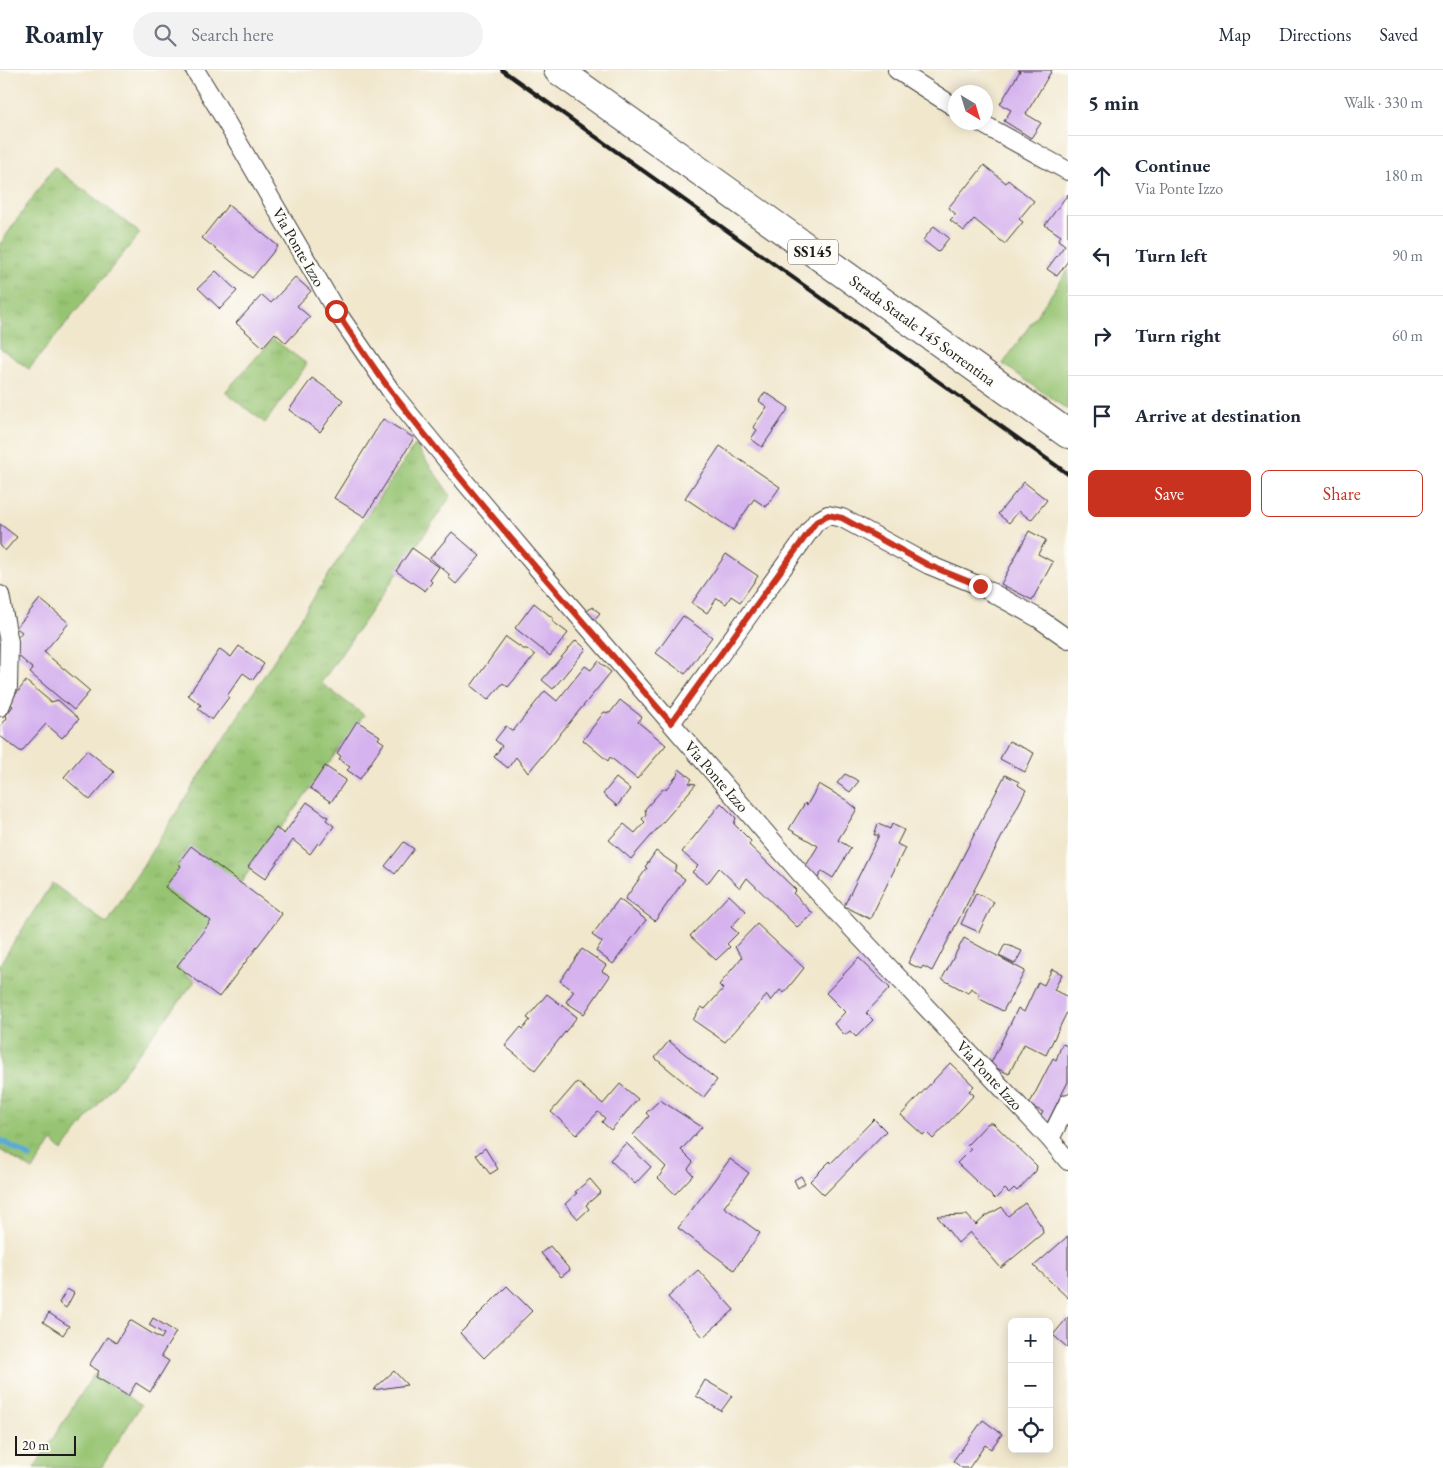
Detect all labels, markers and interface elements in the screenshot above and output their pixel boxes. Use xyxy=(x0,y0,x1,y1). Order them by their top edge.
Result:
search box xyxy=(133,12,483,57)
text: Roamly xyxy=(25,19,103,50)
icon: search xyxy=(151,21,179,49)
text: Search here xyxy=(191,22,274,47)
text: Map xyxy=(1219,23,1251,46)
text: Directions xyxy=(1279,23,1351,46)
text: Saved xyxy=(1379,23,1418,46)
north arrow xyxy=(948,85,993,130)
text: 5 min xyxy=(1088,89,1139,116)
text: Walk · 330 m xyxy=(1344,92,1423,113)
text: Continue xyxy=(1135,153,1210,178)
icon: ahead xyxy=(1088,162,1116,190)
text: 180 m xyxy=(1384,165,1423,186)
text: Via Ponte Izzo xyxy=(1135,178,1223,199)
street label: Via Ponte Izzo xyxy=(267,204,330,291)
road number: SS145 xyxy=(788,240,838,264)
icon: left xyxy=(1088,242,1116,270)
text: Turn left xyxy=(1135,243,1207,268)
text: 90 m xyxy=(1392,245,1423,266)
street label: Strada Statale 145 Sorrentina xyxy=(845,270,1001,391)
route start xyxy=(325,300,348,323)
icon: right xyxy=(1088,322,1116,350)
text: Turn right xyxy=(1135,323,1221,348)
text: 60 m xyxy=(1392,325,1423,346)
icon: arrive xyxy=(1088,402,1116,430)
text: Arrive at destination xyxy=(1135,403,1301,428)
button: Save xyxy=(1088,470,1251,517)
button: Share xyxy=(1261,470,1423,517)
route end xyxy=(969,575,992,598)
street label: Via Ponte Izzo xyxy=(680,736,754,817)
street label: Via Ponte Izzo xyxy=(952,1036,1027,1115)
map controls xyxy=(1008,1318,1053,1453)
button: + xyxy=(1008,1318,1053,1363)
button: − xyxy=(1008,1363,1053,1408)
button: locate xyxy=(1008,1408,1053,1453)
scale bar xyxy=(15,1433,76,1456)
text: 20 m xyxy=(22,1436,49,1454)

